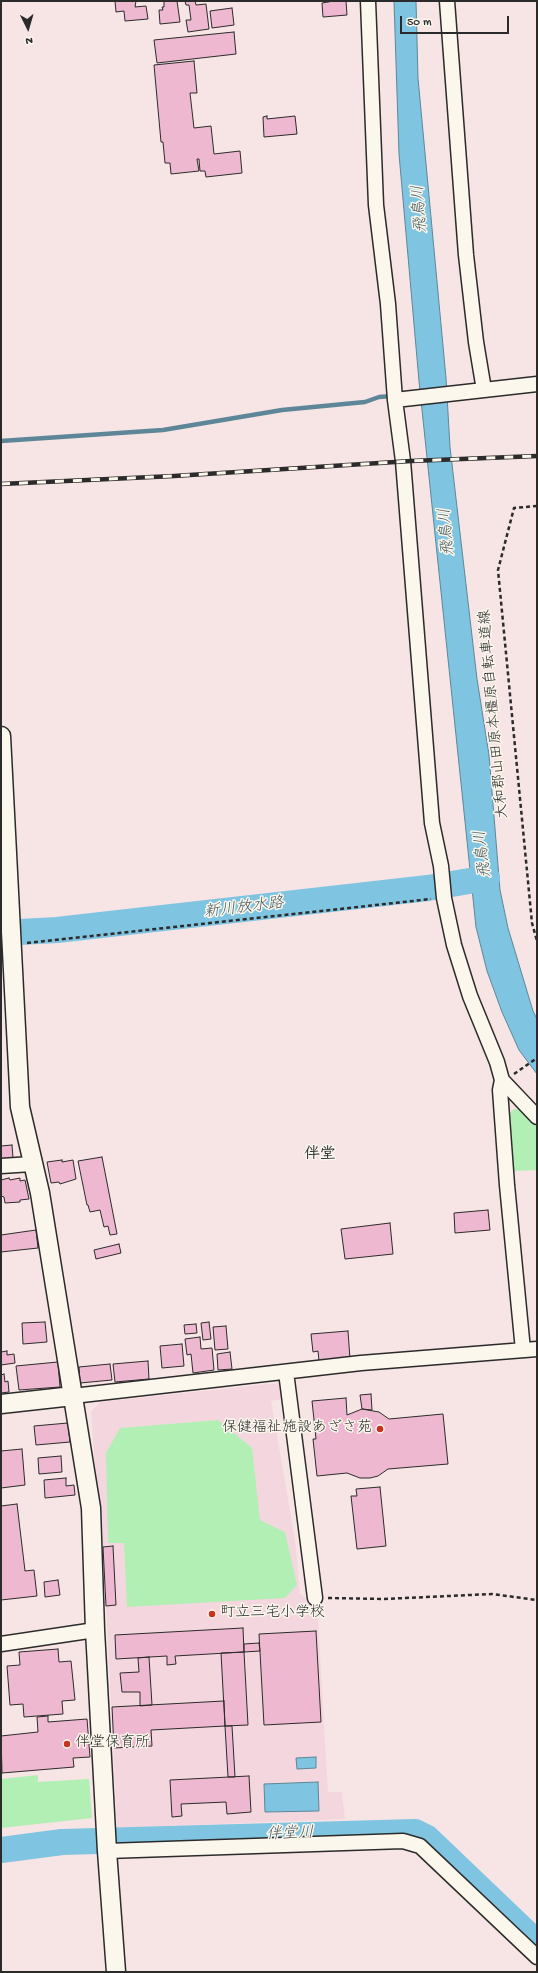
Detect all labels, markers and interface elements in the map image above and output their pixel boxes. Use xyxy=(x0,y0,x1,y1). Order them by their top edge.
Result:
north arrow xyxy=(8,8,48,48)
scale bar xyxy=(402,8,511,34)
text: 50 m xyxy=(407,16,432,30)
text: N xyxy=(25,34,33,46)
water label: 飛鳥川 xyxy=(410,184,432,234)
water label: 飛鳥川 xyxy=(436,507,460,557)
street label: 大和郡山田原本橿原自転車道線 xyxy=(477,609,513,819)
water label: 飛鳥川 xyxy=(472,829,496,879)
water label: 新川放水路 xyxy=(203,895,285,923)
district label: 伴堂 xyxy=(304,1146,336,1166)
place label: 保健福祉施設あざさ苑 xyxy=(222,1420,372,1438)
marker: 保健福祉施設あざさ苑 xyxy=(375,1424,385,1434)
place label: 町立三宅小学校 xyxy=(220,1605,325,1623)
marker: 町立三宅小学校 xyxy=(207,1609,217,1619)
place label: 伴堂保育所 xyxy=(75,1735,150,1753)
marker: 伴堂保育所 xyxy=(62,1739,72,1749)
water label: 伴堂川 xyxy=(266,1825,314,1845)

